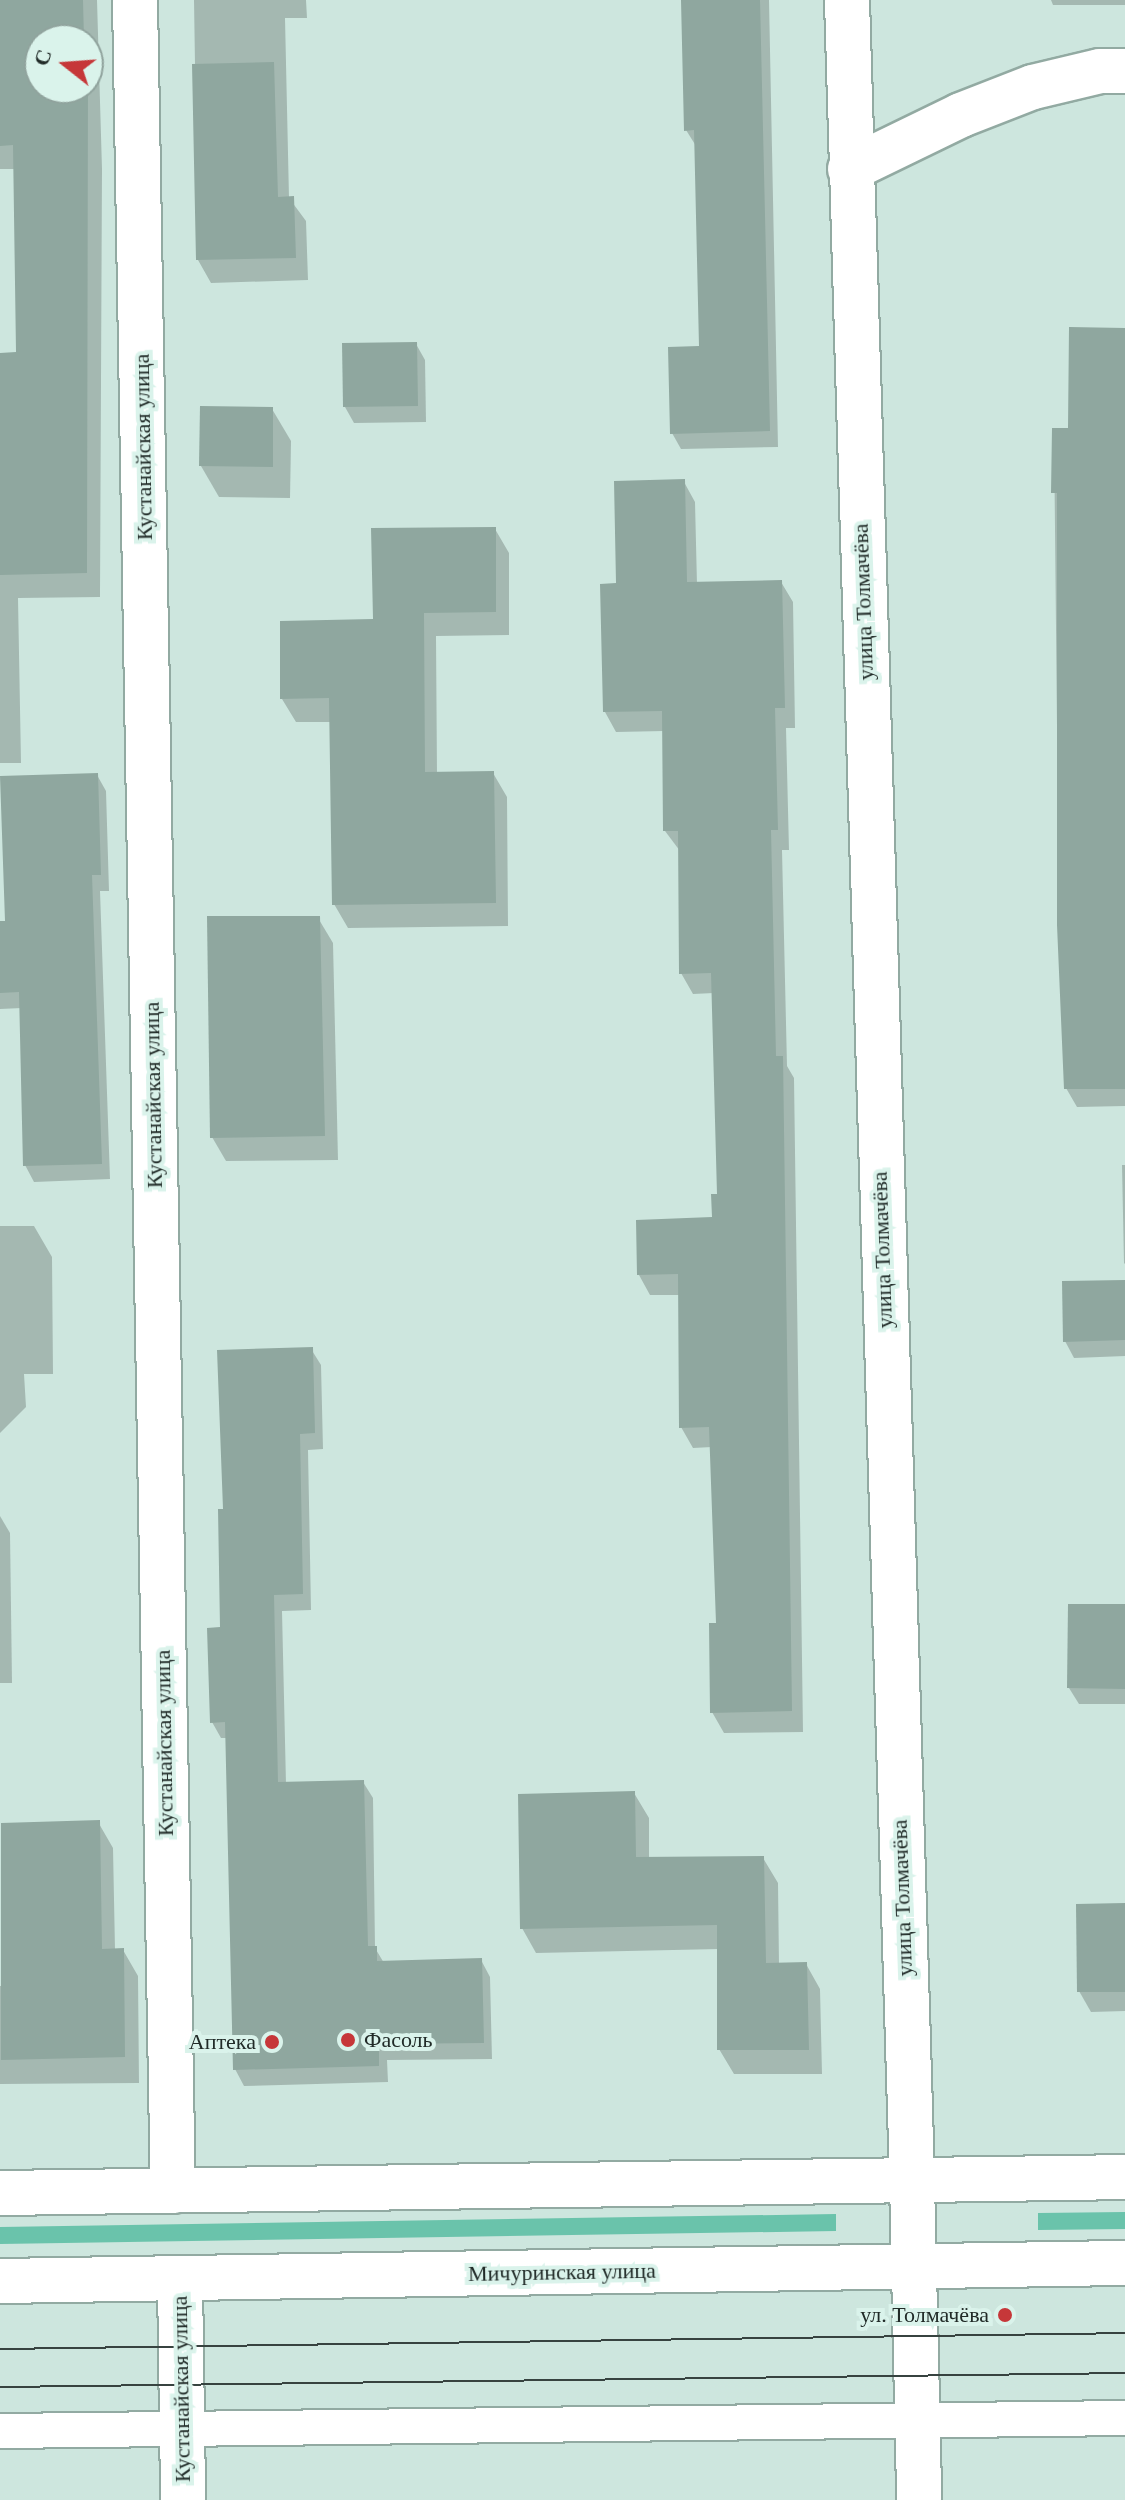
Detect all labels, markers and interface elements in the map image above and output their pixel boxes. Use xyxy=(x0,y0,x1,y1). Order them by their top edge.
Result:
north arrow xyxy=(24,24,104,104)
text: С xyxy=(28,46,57,69)
street label: Кустанайская улица xyxy=(128,353,158,541)
street label: улица Толмачёва xyxy=(847,523,879,681)
street label: Кустанайская улица xyxy=(138,1001,168,1189)
street label: улица Толмачёва xyxy=(866,1171,898,1329)
street label: Кустанайская улица xyxy=(149,1649,179,1837)
street label: улица Толмачёва xyxy=(886,1819,918,1977)
place label: Фасоль xyxy=(364,2027,433,2053)
place label: Аптека xyxy=(189,2029,256,2055)
marker: Фасоль xyxy=(339,2031,357,2049)
marker: Аптека xyxy=(263,2033,281,2051)
street label: Мичуринская улица xyxy=(468,2257,656,2287)
street label: Кустанайская улица xyxy=(166,2295,196,2483)
place label: ул. Толмачёва xyxy=(860,2302,989,2328)
marker: ул. Толмачёва xyxy=(996,2306,1014,2324)

